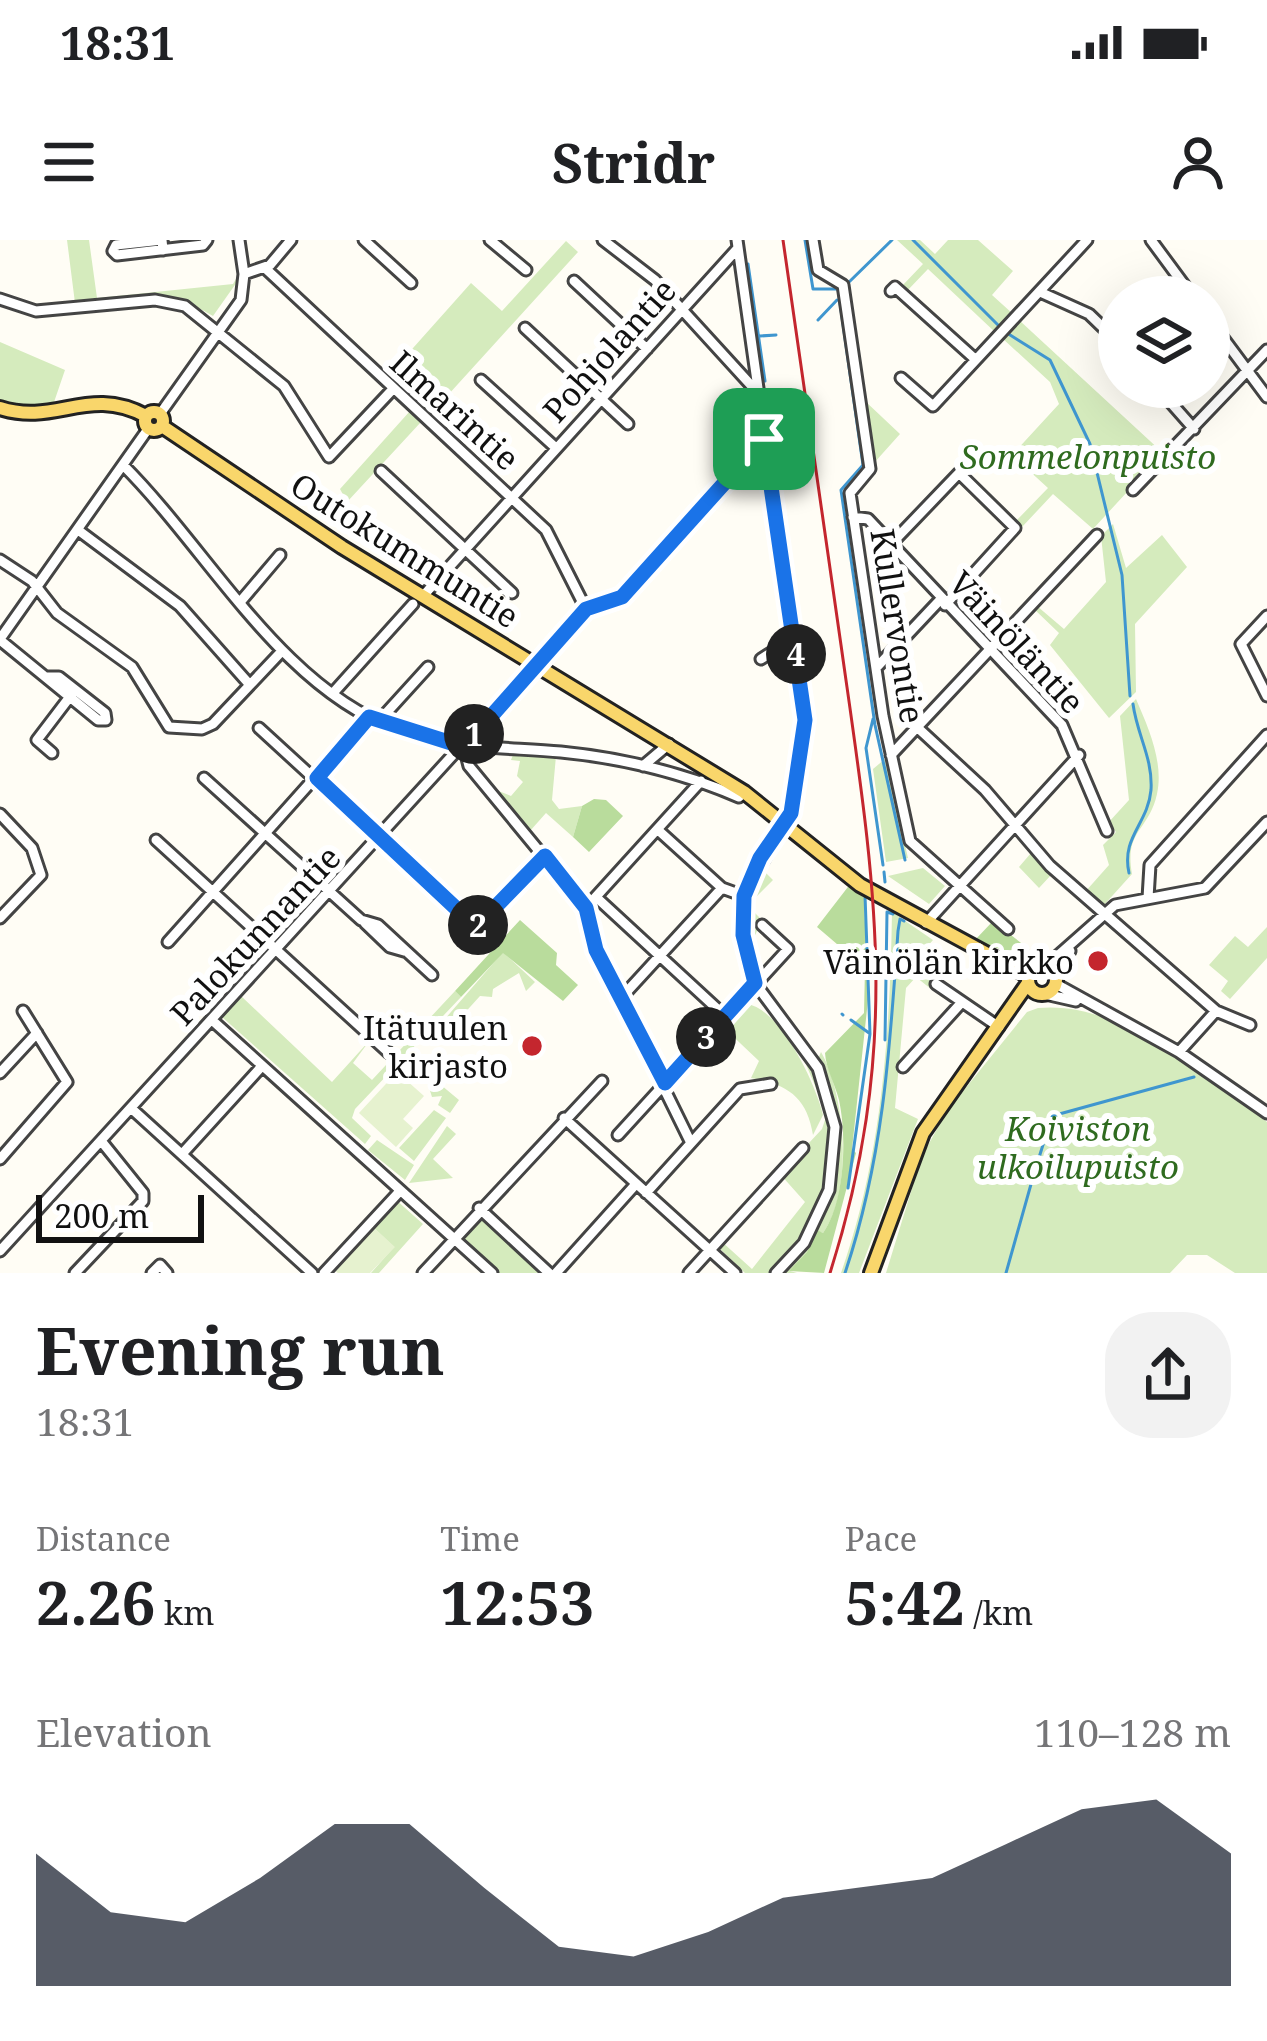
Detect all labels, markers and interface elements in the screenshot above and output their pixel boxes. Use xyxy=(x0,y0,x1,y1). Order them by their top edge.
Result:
text: 18:31 xyxy=(60,12,175,73)
text: Stridr xyxy=(552,125,715,199)
icon: menu xyxy=(36,129,102,195)
icon: person xyxy=(1165,129,1231,195)
street label: Pohjolantie xyxy=(532,269,686,431)
map controls xyxy=(1098,276,1230,408)
button: layers xyxy=(1098,276,1230,408)
street label: Ilmarintie xyxy=(381,340,529,480)
pin xyxy=(713,388,815,490)
icon: arrive xyxy=(731,406,797,472)
park label: Sommelonpuisto xyxy=(960,434,1216,479)
street label: Outokummuntie xyxy=(282,462,528,638)
street label: Kullervontie xyxy=(860,526,936,726)
street label: Väinöläntie xyxy=(939,561,1095,723)
pin: 4 xyxy=(766,624,826,684)
text: 4 xyxy=(787,631,805,676)
pin: 1 xyxy=(444,704,504,764)
text: 1 xyxy=(465,711,483,756)
street label: Palokunnantie xyxy=(160,835,350,1035)
pin: 2 xyxy=(448,895,508,955)
text: 2 xyxy=(469,902,487,947)
place label: Väinölän kirkko xyxy=(823,939,1074,984)
marker: Väinölän kirkko xyxy=(1085,948,1111,974)
place label: Itätuulen kirjasto xyxy=(363,1005,508,1088)
pin: 3 xyxy=(676,1007,736,1067)
text: 3 xyxy=(697,1014,715,1059)
marker: Itätuulen kirjasto xyxy=(519,1033,545,1059)
park label: Koiviston ulkoilupuisto xyxy=(977,1106,1179,1189)
scale bar xyxy=(36,1189,204,1242)
text: 200 m xyxy=(54,1193,149,1238)
text: Evening run xyxy=(36,1304,445,1394)
button: share xyxy=(1105,1312,1231,1438)
text: 18:31 xyxy=(36,1394,134,1447)
text: Distance xyxy=(36,1516,171,1561)
text: Time xyxy=(440,1516,520,1561)
text: Pace xyxy=(845,1516,917,1561)
text: 2.26 xyxy=(36,1561,155,1643)
text: 12:53 xyxy=(440,1561,594,1643)
text: 5:42 xyxy=(845,1561,965,1643)
text: km xyxy=(155,1590,214,1635)
text: /km xyxy=(965,1590,1033,1635)
text: Elevation xyxy=(36,1705,212,1758)
text: 110–128 m xyxy=(1034,1705,1231,1758)

